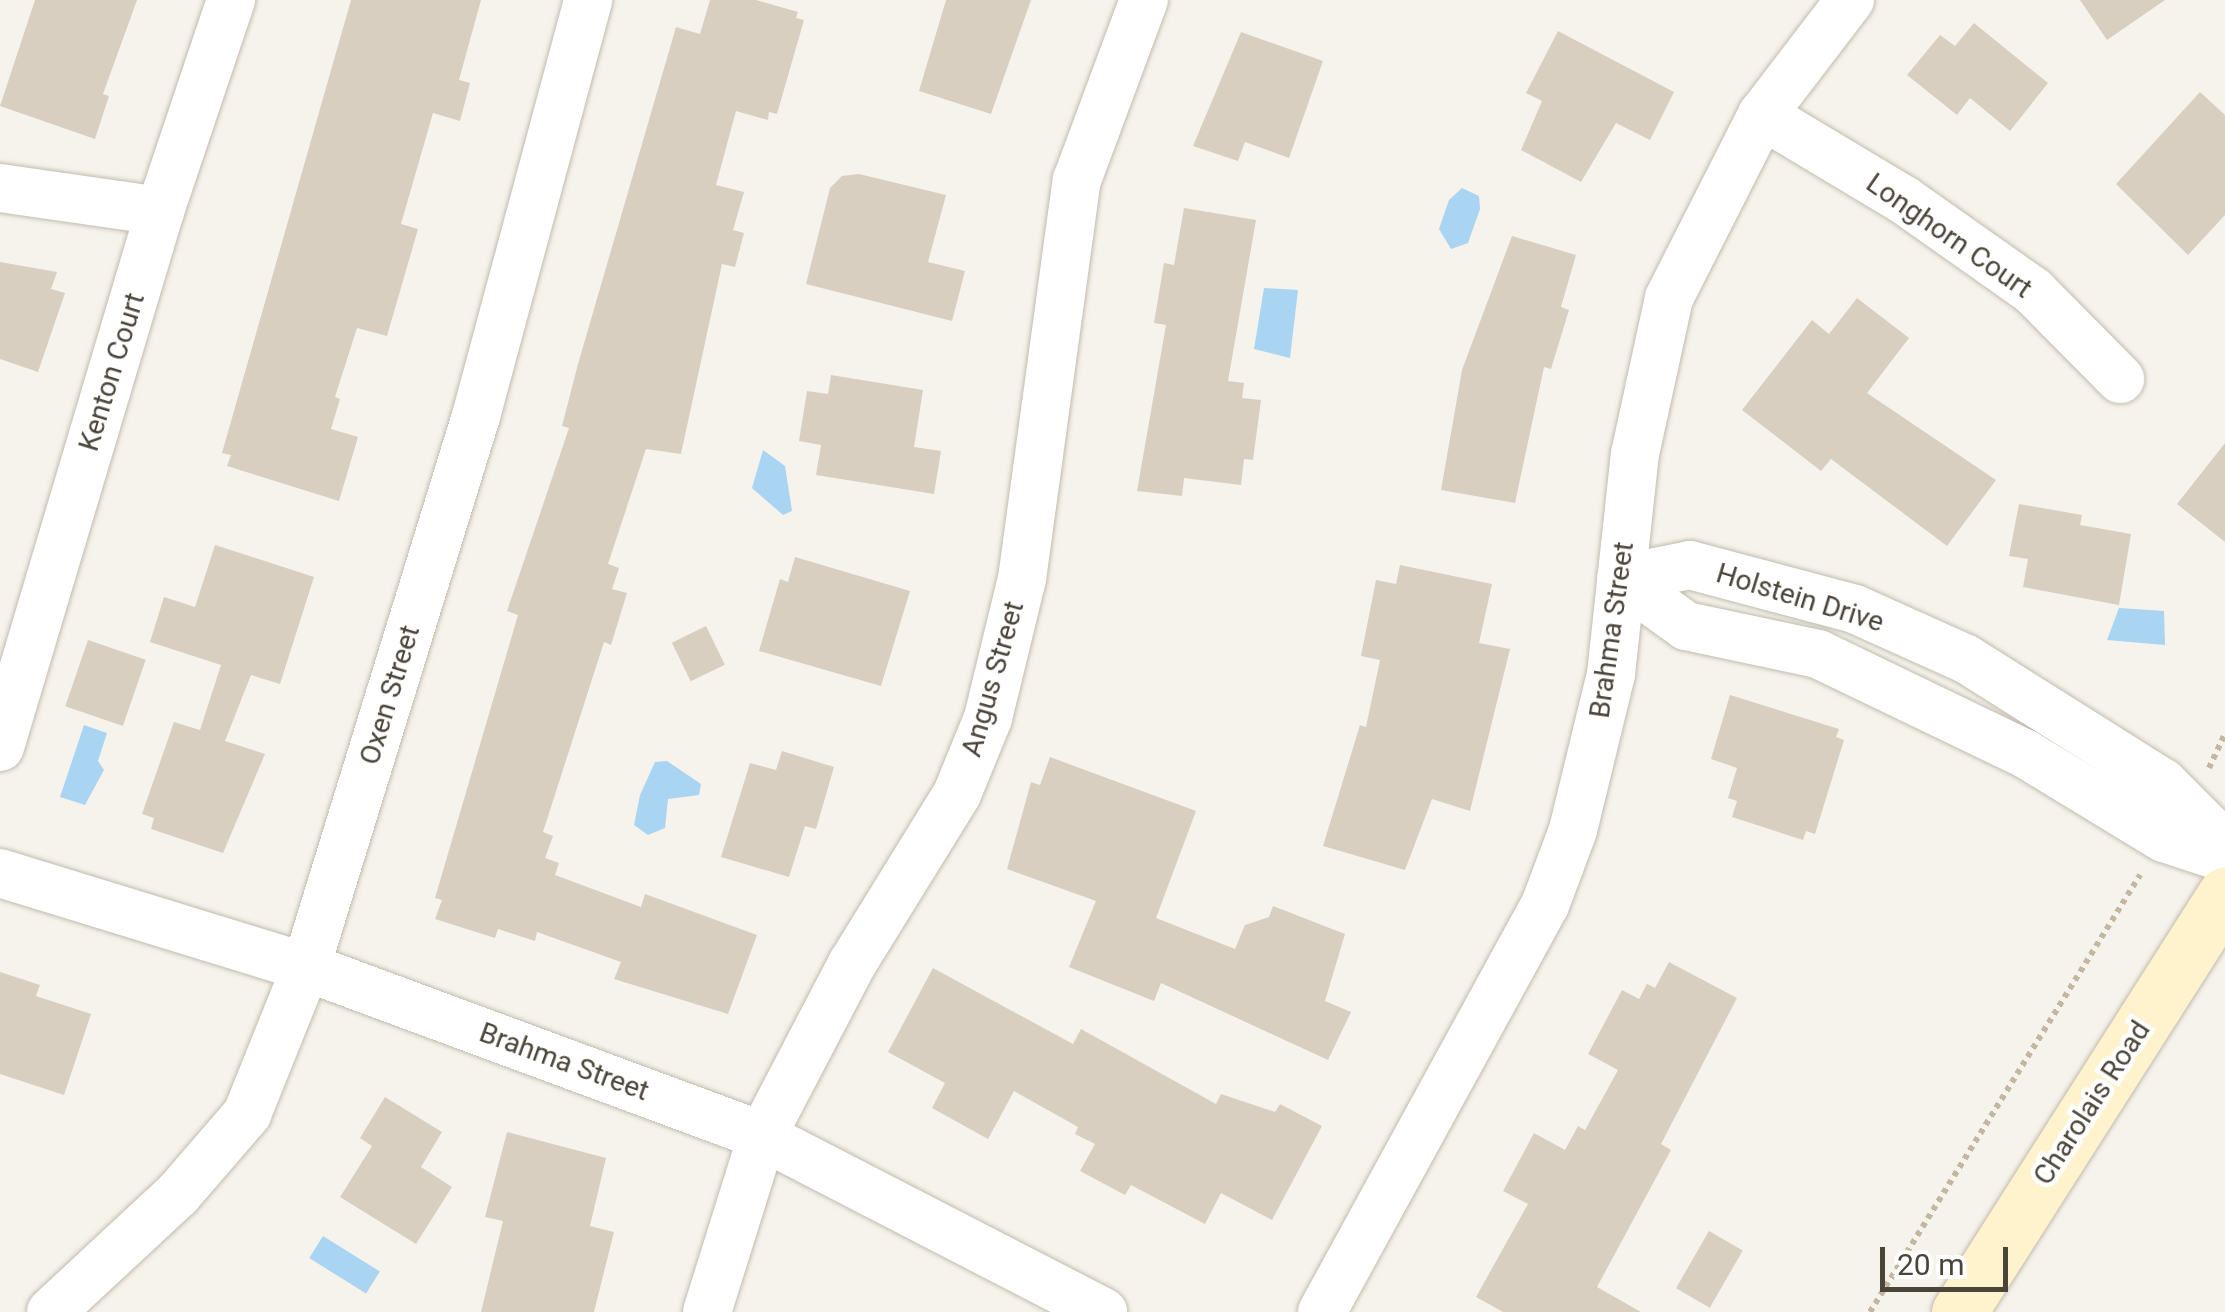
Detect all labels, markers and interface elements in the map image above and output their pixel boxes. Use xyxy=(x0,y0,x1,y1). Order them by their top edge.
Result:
street label: Longhorn Court xyxy=(1860,166,2038,306)
street label: Kenton Court xyxy=(72,289,152,455)
street label: Brahma Street xyxy=(1583,540,1641,720)
street label: Holstein Drive xyxy=(1712,557,1888,639)
street label: Angus Street xyxy=(955,597,1031,761)
street label: Oxen Street xyxy=(353,621,427,769)
street label: Charolais Road xyxy=(2027,1015,2157,1191)
street label: Brahma Street xyxy=(475,1016,653,1108)
scale bar xyxy=(1885,1227,2012,1289)
text: 20 m xyxy=(1897,1247,1964,1282)

